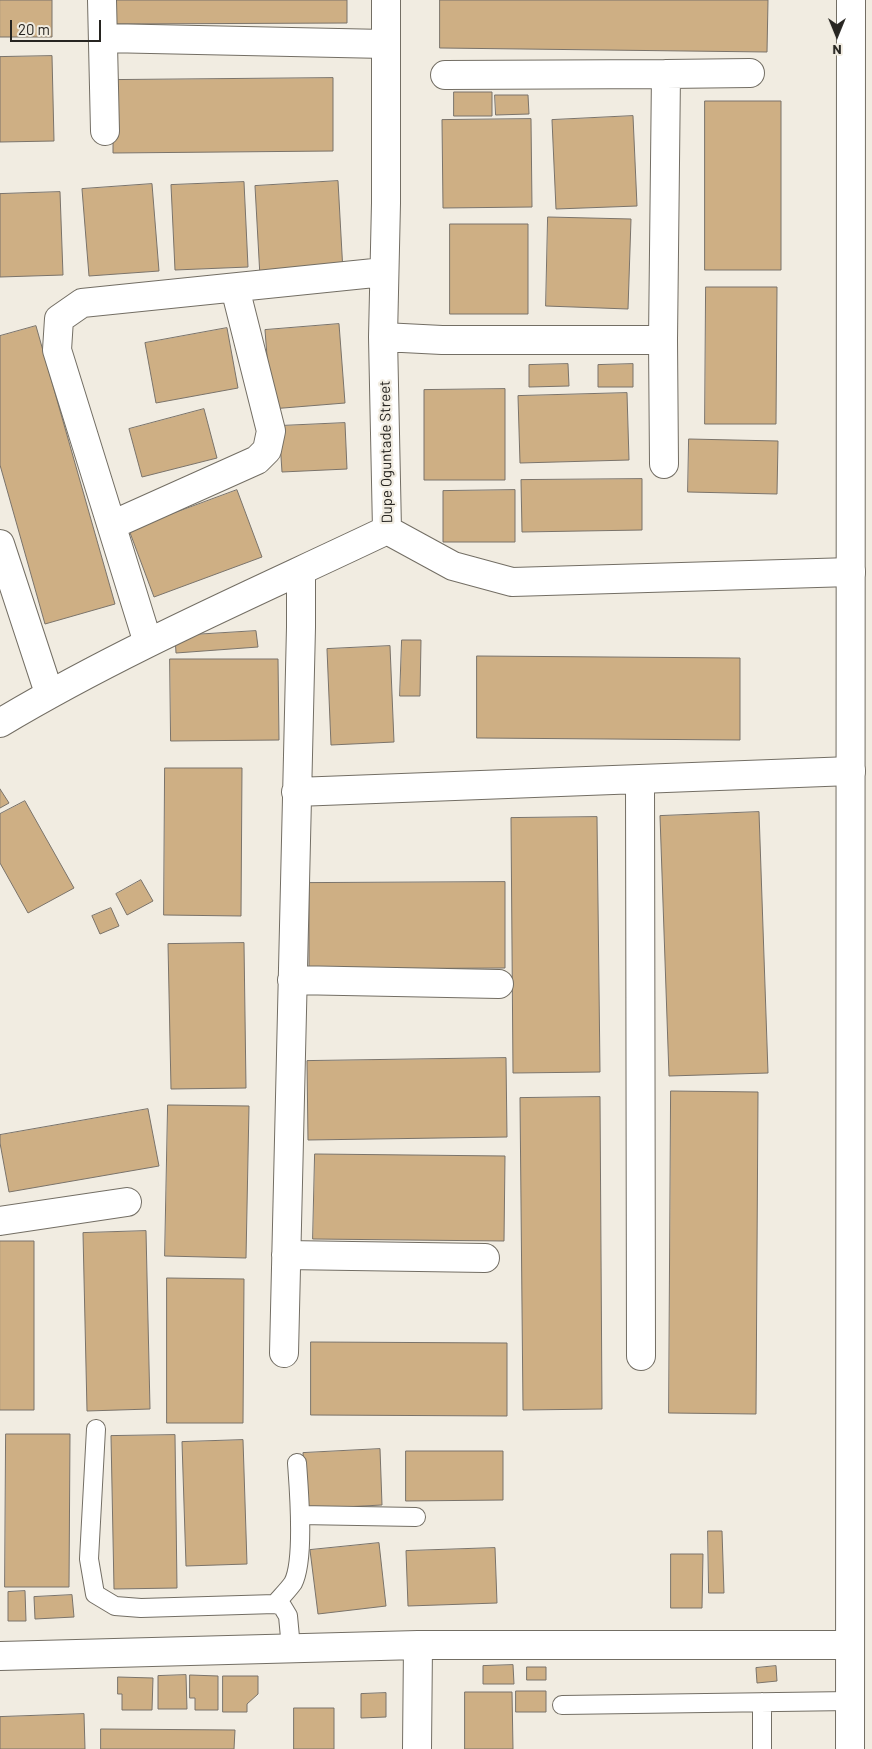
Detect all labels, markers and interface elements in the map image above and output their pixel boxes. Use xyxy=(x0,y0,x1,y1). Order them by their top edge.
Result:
scale bar xyxy=(12,10,104,42)
north arrow xyxy=(812,10,862,60)
text: 20 m xyxy=(18,20,50,38)
text: N xyxy=(832,42,842,59)
street label: Dupe Oguntade Street xyxy=(376,380,396,524)

